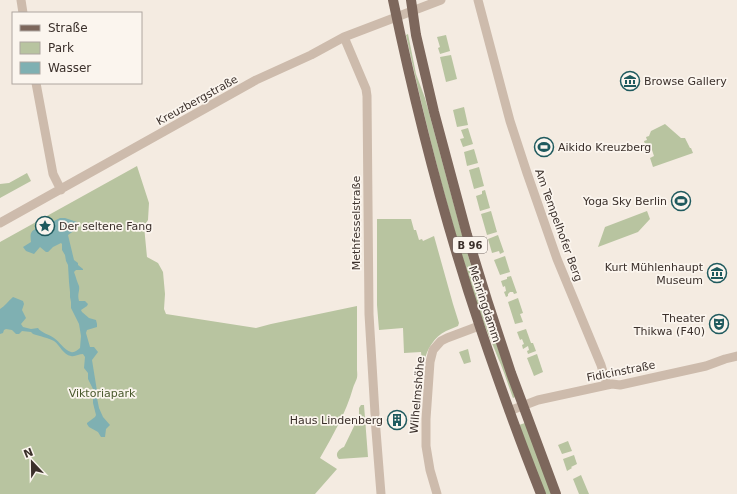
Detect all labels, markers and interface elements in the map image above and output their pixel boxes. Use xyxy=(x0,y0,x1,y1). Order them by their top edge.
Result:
legend xyxy=(12,12,142,84)
text: Straße xyxy=(48,21,88,35)
text: Park xyxy=(48,41,74,55)
text: Wasser xyxy=(48,61,91,75)
museum icon: Browse Gallery xyxy=(619,70,641,92)
street label: Kreuzbergstraße xyxy=(154,73,240,128)
place label: Browse Gallery xyxy=(644,75,727,88)
sports icon: Aikido Kreuzberg xyxy=(533,136,555,158)
place label: Aikido Kreuzberg xyxy=(558,141,651,154)
street label: Am Tempelhofer Berg xyxy=(532,167,585,283)
street label: Methfesselstraße xyxy=(350,176,363,270)
sports icon: Yoga Sky Berlin xyxy=(670,190,692,212)
place label: Yoga Sky Berlin xyxy=(582,195,667,208)
place icon: Der seltene Fang xyxy=(34,215,56,237)
place label: Der seltene Fang xyxy=(59,220,152,233)
road number: B 96 xyxy=(453,237,487,253)
place label: Kurt Mühlenhaupt Museum xyxy=(605,261,704,287)
museum icon: Kurt Mühlenhaupt Museum xyxy=(706,262,728,284)
street label: Mehringdamm xyxy=(466,264,503,344)
place label: Theater Thikwa (F40) xyxy=(633,312,705,338)
theatre icon: Theater Thikwa (F40) xyxy=(708,313,730,335)
street label: Wilhelmshöhe xyxy=(408,356,427,434)
street label: Fidicinstraße xyxy=(586,358,657,385)
park label: Viktoriapark xyxy=(69,387,136,400)
building icon: Haus Lindenberg xyxy=(386,409,408,431)
place label: Haus Lindenberg xyxy=(290,414,383,427)
north arrow xyxy=(12,442,52,482)
text: N xyxy=(22,445,35,461)

